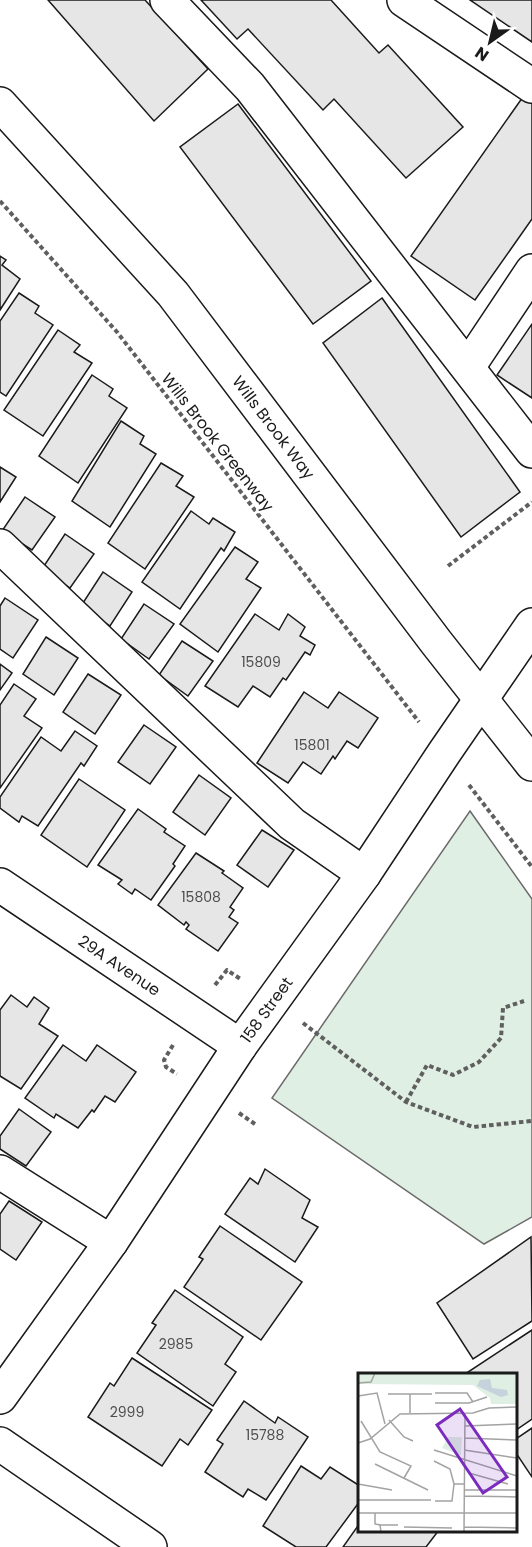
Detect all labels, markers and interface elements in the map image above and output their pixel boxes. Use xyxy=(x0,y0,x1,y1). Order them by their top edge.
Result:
north arrow xyxy=(460,12,520,72)
text: N xyxy=(470,41,493,67)
street label: Wills Brook Greenway xyxy=(156,368,279,516)
street label: Wills Brook Way xyxy=(227,371,320,484)
house number: 15809 xyxy=(241,652,281,672)
house number: 15801 xyxy=(294,735,330,755)
house number: 15808 xyxy=(181,887,221,907)
street label: 29A Avenue xyxy=(74,930,165,1002)
street label: 158 Street xyxy=(235,972,298,1048)
house number: 2985 xyxy=(159,1334,193,1354)
inset map xyxy=(358,1373,517,1532)
house number: 2999 xyxy=(110,1402,144,1422)
house number: 15788 xyxy=(246,1425,284,1445)

